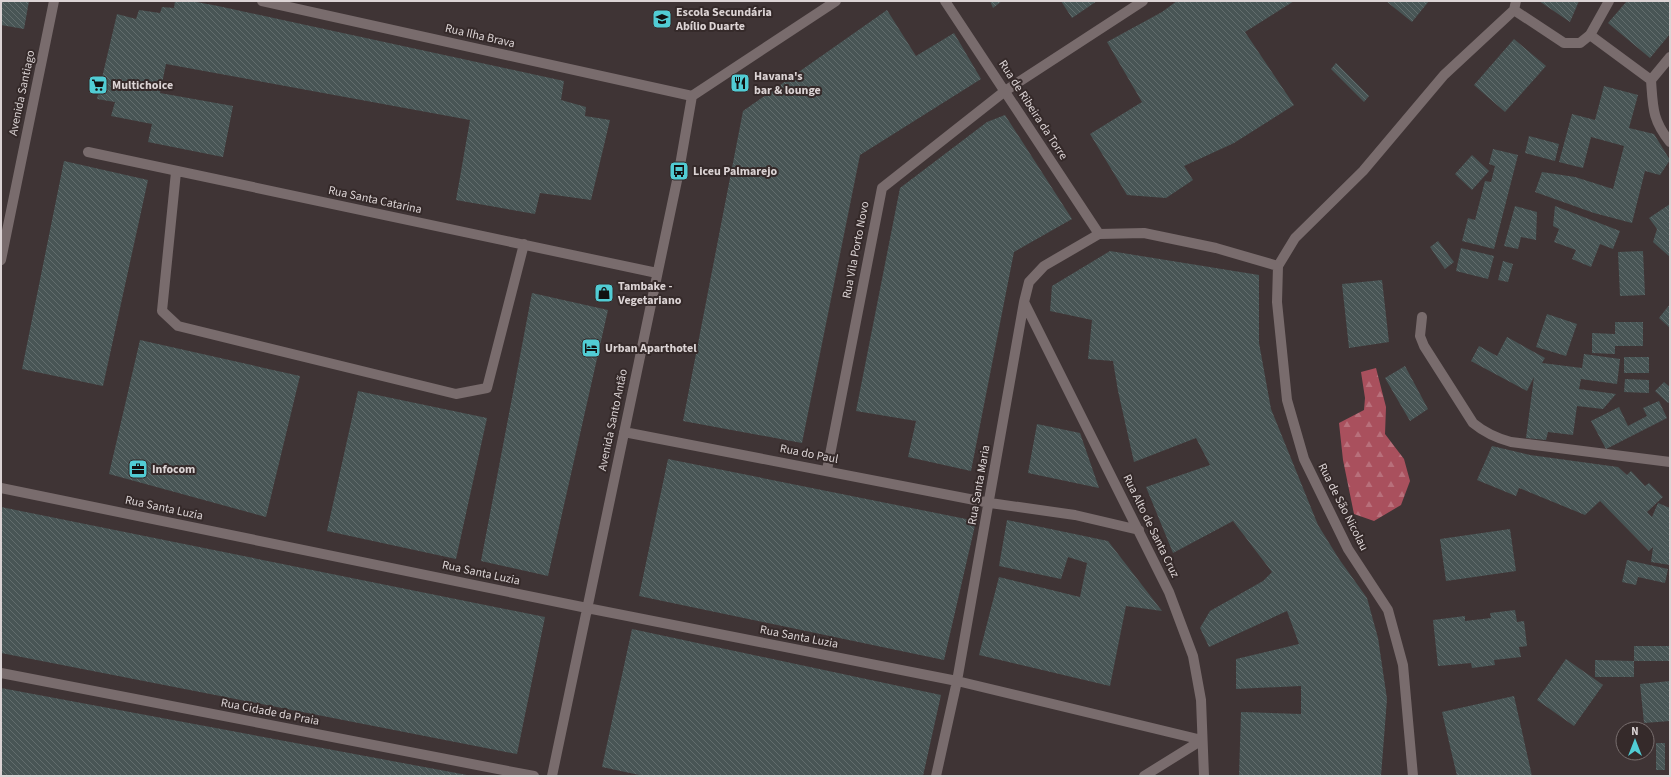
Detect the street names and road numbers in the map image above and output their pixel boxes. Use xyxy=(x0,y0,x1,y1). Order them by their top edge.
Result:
street label: Rua Ilha Brava xyxy=(443,20,517,52)
street label: Avenida Santiago xyxy=(5,49,39,137)
street label: Rua de Ribeira da Torre xyxy=(994,57,1072,163)
street label: Rua Santa Catarina xyxy=(327,182,423,218)
street label: Rua Vila Porto Novo xyxy=(838,200,874,300)
street label: Avenida Santo Antão xyxy=(594,367,632,473)
street label: Rua do Paul xyxy=(778,440,840,468)
street label: Rua Santa Maria xyxy=(964,444,994,526)
street label: Rua de São Nicolau xyxy=(1314,460,1372,554)
street label: Rua Alto de Santa Cruz xyxy=(1119,471,1183,581)
street label: Rua Santa Luzia xyxy=(123,491,205,525)
street label: Rua Santa Luzia xyxy=(440,556,522,590)
street label: Rua Santa Luzia xyxy=(758,621,840,653)
street label: Rua Cidade da Praia xyxy=(219,694,321,730)

